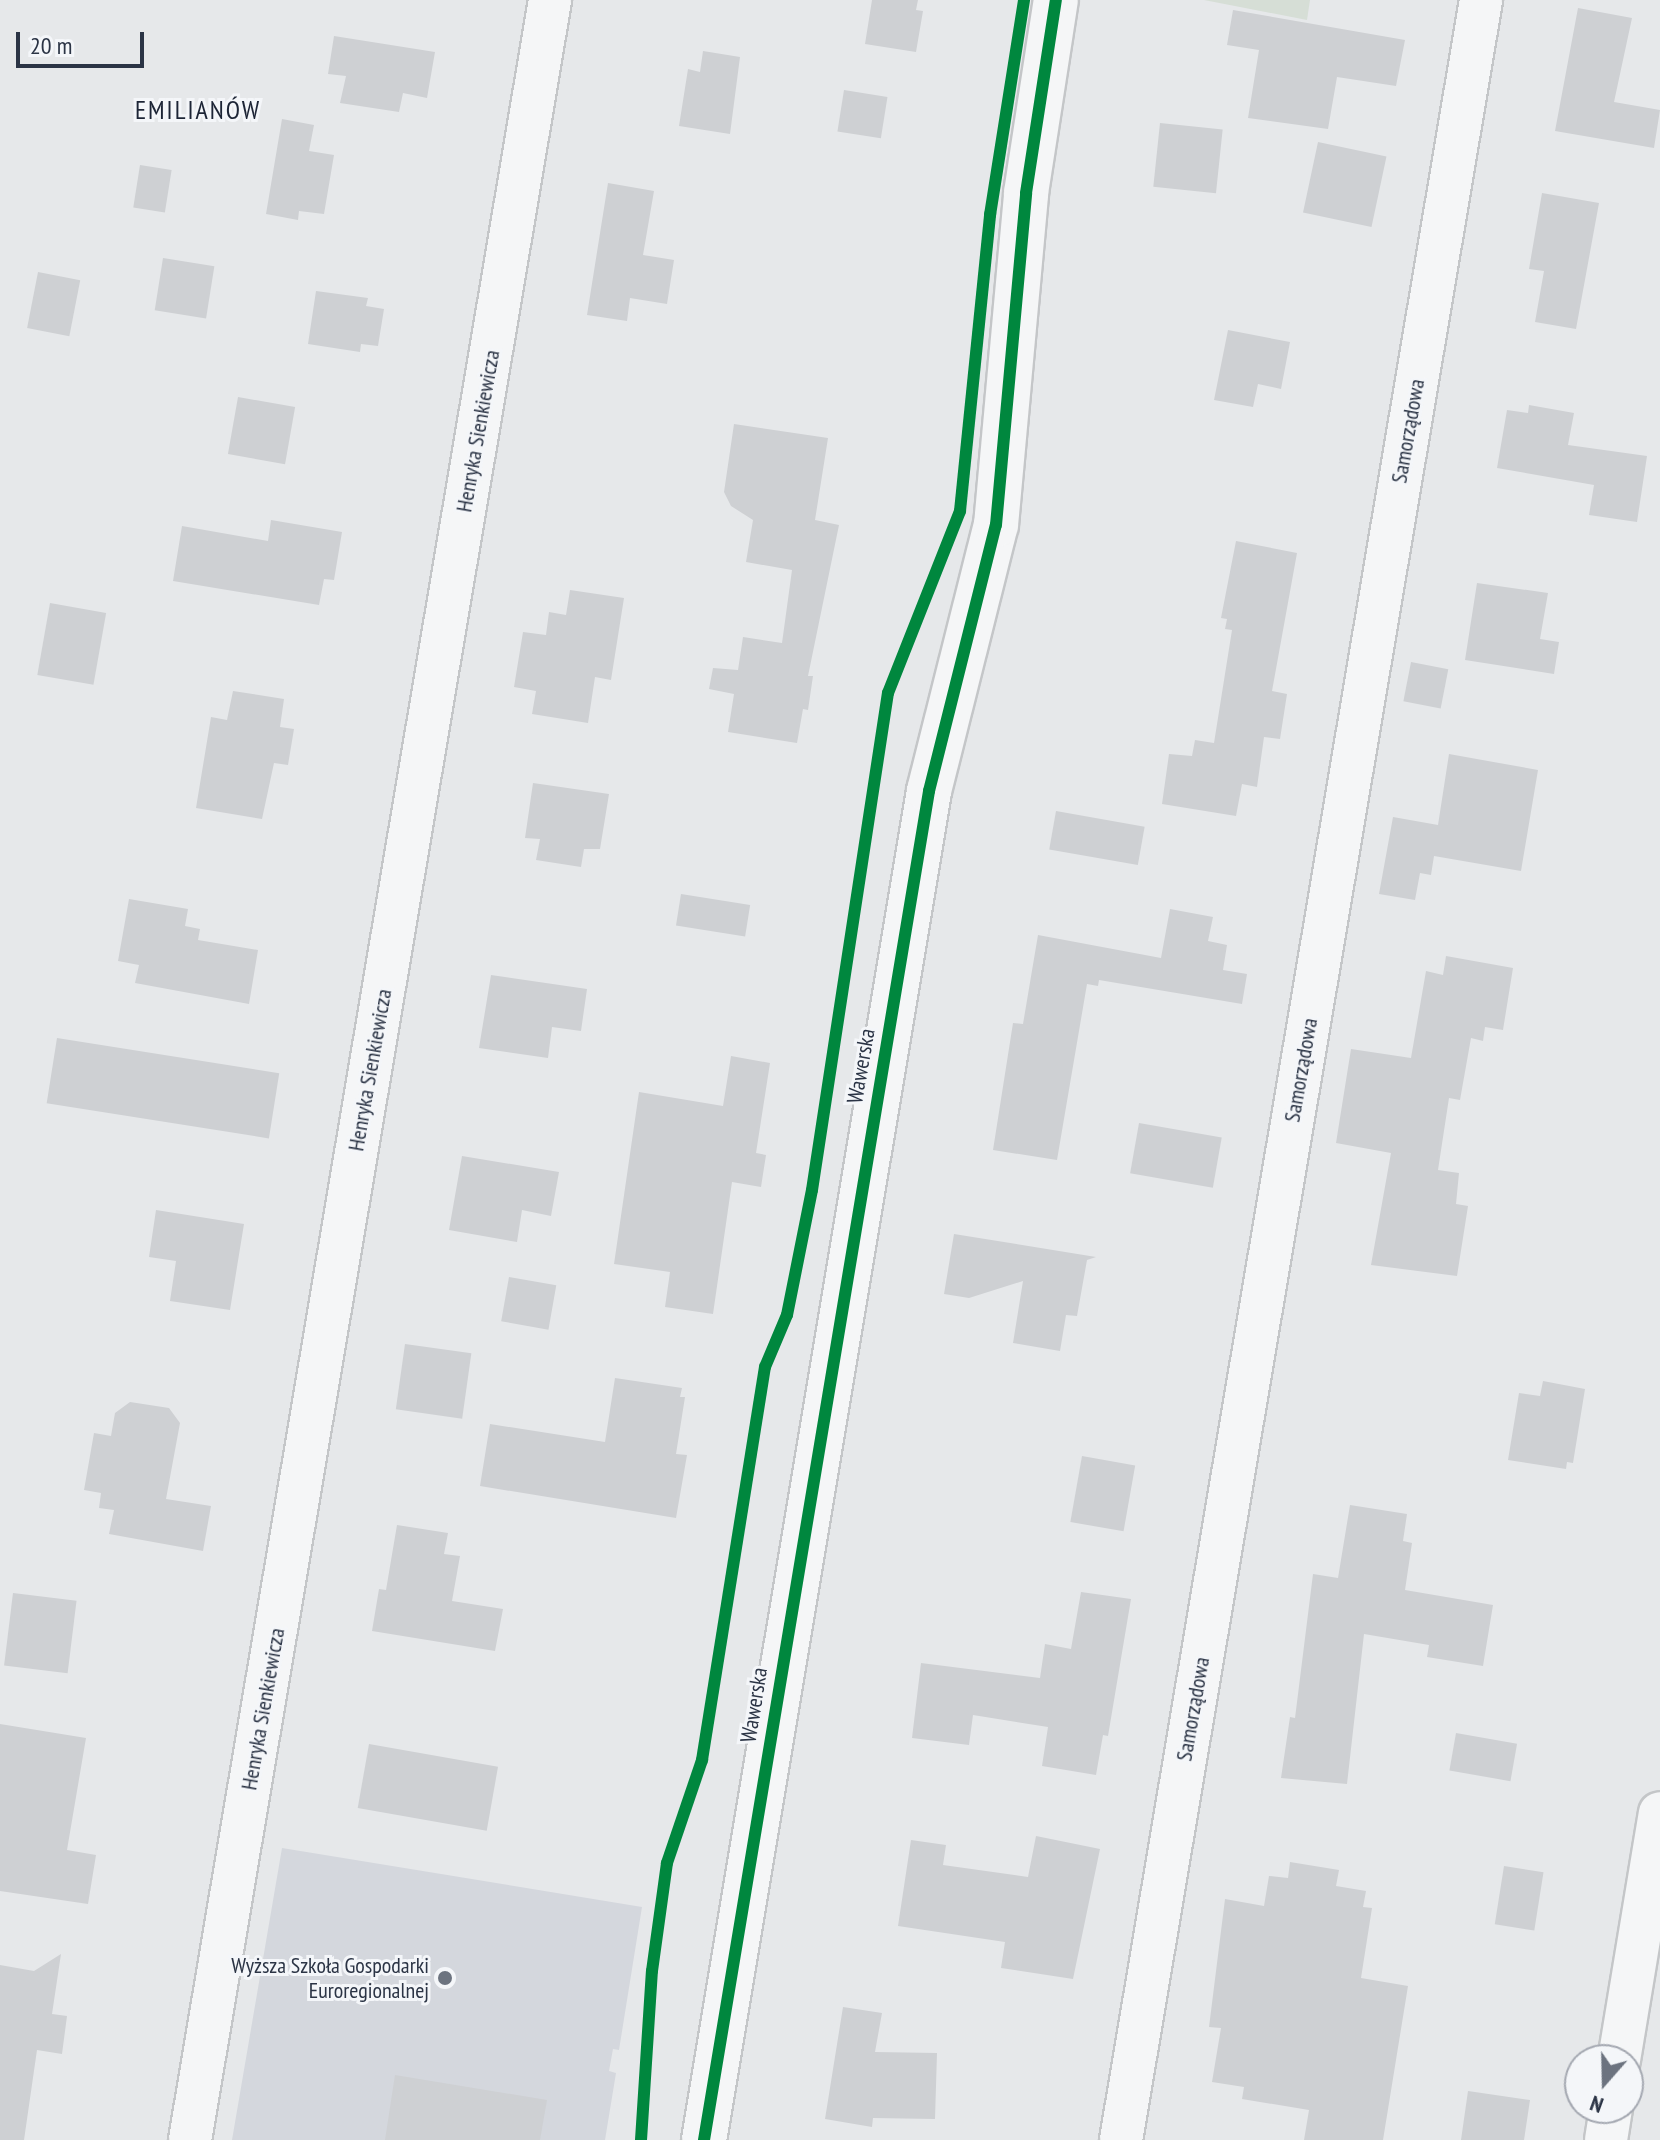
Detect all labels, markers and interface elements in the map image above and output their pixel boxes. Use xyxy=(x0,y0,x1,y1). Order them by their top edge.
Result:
scale bar xyxy=(20,16,148,66)
text: 20 m xyxy=(30,30,72,61)
district label: EMILIANÓW xyxy=(135,94,261,126)
street label: Henryka Sienkiewicza xyxy=(451,348,505,514)
street label: Samorządowa xyxy=(1386,377,1430,485)
street label: Henryka Sienkiewicza xyxy=(343,987,397,1153)
street label: Samorządowa xyxy=(1279,1016,1323,1124)
street label: Wawerska xyxy=(841,1027,881,1105)
street label: Henryka Sienkiewicza xyxy=(236,1626,290,1792)
street label: Samorządowa xyxy=(1171,1655,1215,1763)
street label: Wawerska xyxy=(735,1666,773,1744)
place label: Wyższa Szkoła Gospodarki Euroregionalnej xyxy=(231,1952,429,2004)
marker: Wyższa Szkoła Gospodarki Euroregionalnej xyxy=(436,1969,454,1987)
north arrow xyxy=(1564,2044,1644,2124)
text: N xyxy=(1586,2089,1607,2120)

